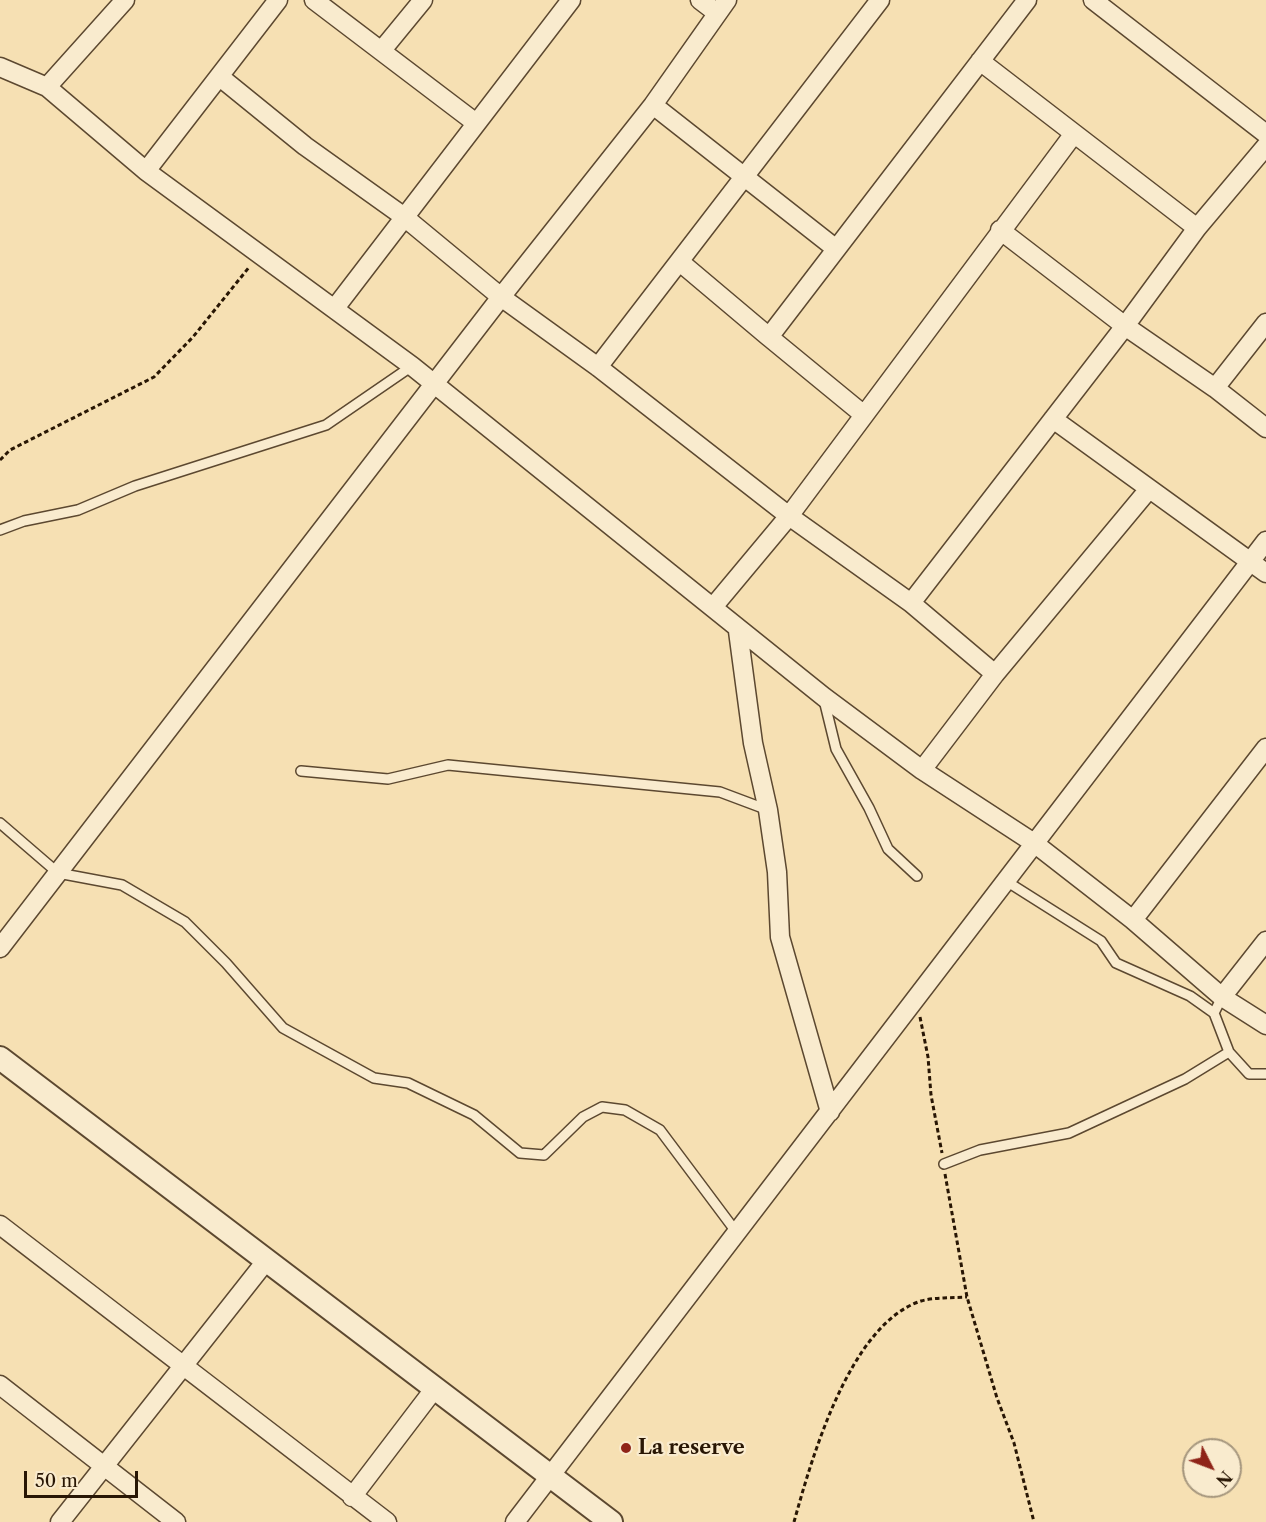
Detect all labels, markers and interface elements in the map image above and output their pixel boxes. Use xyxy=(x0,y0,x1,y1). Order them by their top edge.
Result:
place label: La reserve xyxy=(638,1436,745,1460)
north arrow xyxy=(1182,1438,1242,1498)
marker: La reserve xyxy=(619,1441,633,1455)
scale bar xyxy=(27,1459,141,1497)
text: N xyxy=(1212,1467,1236,1491)
text: 50 m xyxy=(35,1470,78,1492)

